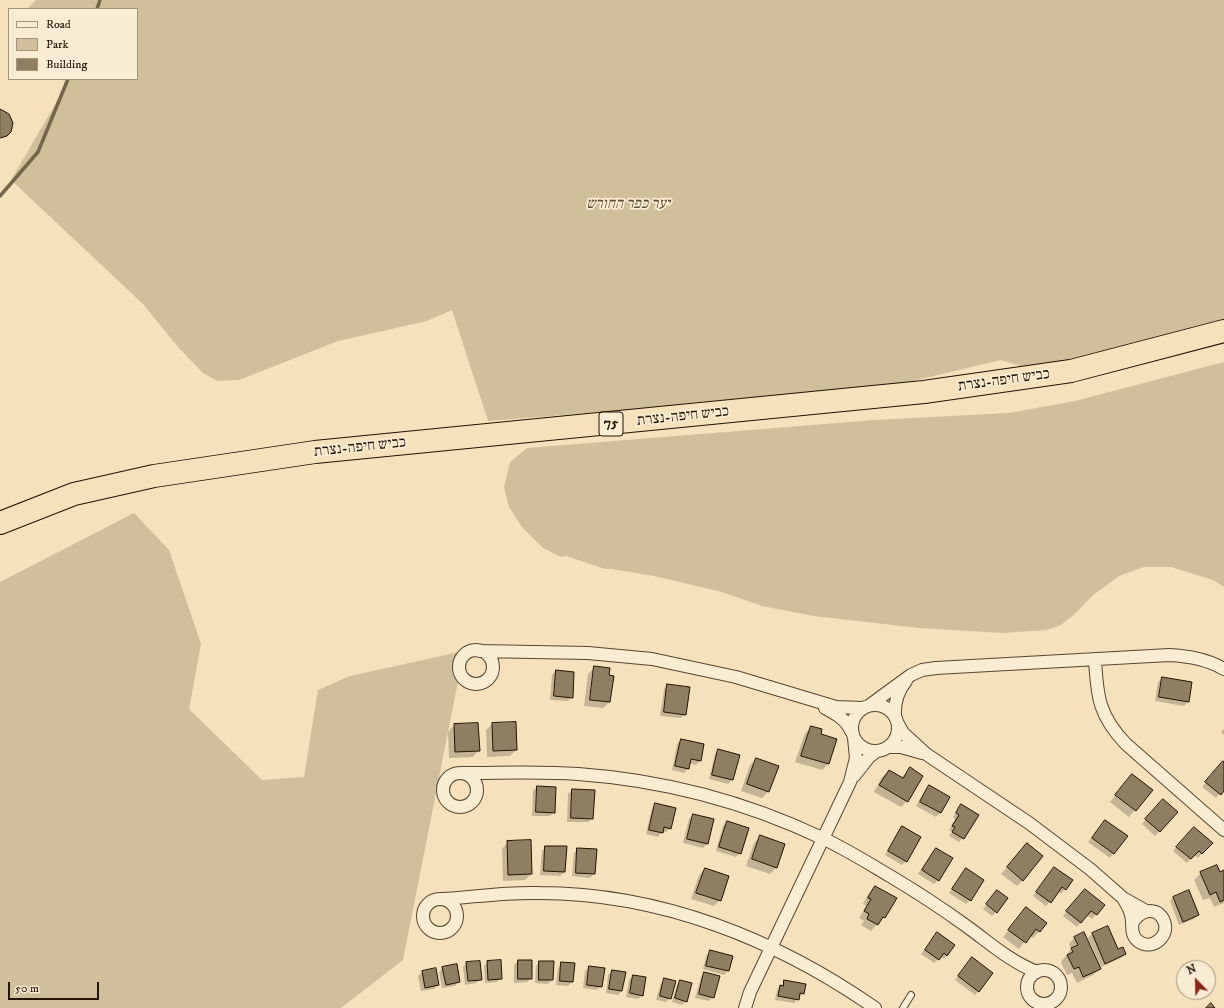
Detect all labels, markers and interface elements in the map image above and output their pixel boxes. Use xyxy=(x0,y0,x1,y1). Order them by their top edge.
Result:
legend xyxy=(8,8,138,80)
text: Road xyxy=(46,17,71,32)
text: Park xyxy=(46,37,68,52)
text: Building xyxy=(46,57,87,72)
park label: יער כפר החורש xyxy=(586,196,670,214)
street label: כביש חיפה-נצרת xyxy=(957,366,1051,396)
street label: כביש חיפה-נצרת xyxy=(636,403,730,431)
road number: 75 xyxy=(599,412,623,436)
street label: כביש חיפה-נצרת xyxy=(313,434,407,462)
north arrow xyxy=(1176,960,1216,1000)
text: N xyxy=(1185,962,1199,978)
scale bar xyxy=(10,974,101,1000)
text: 50 m xyxy=(15,981,39,996)

